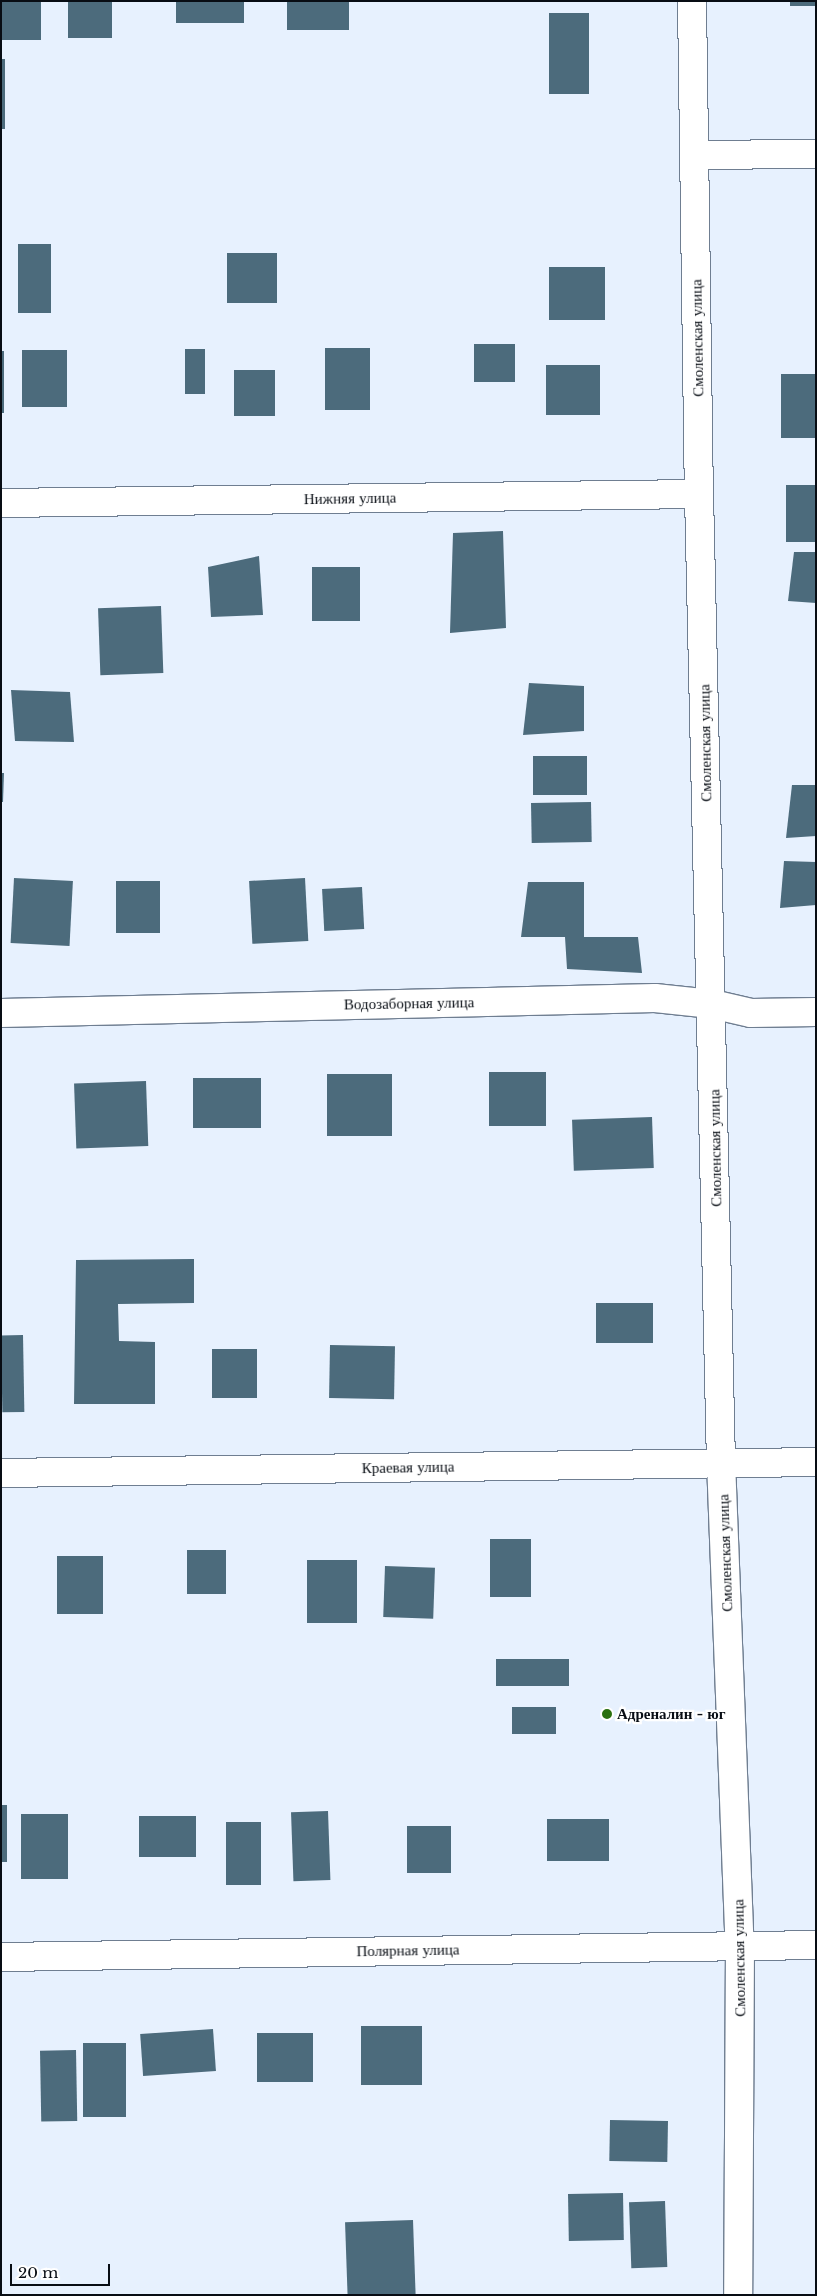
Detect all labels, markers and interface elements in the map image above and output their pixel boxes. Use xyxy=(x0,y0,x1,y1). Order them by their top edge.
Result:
street label: Смоленская улица xyxy=(687,279,707,397)
street label: Нижняя улица xyxy=(304,488,396,508)
street label: Смоленская улица xyxy=(695,684,715,802)
street label: Водозаборная улица xyxy=(344,993,474,1013)
street label: Смоленская улица xyxy=(705,1089,725,1207)
street label: Краевая улица xyxy=(362,1457,454,1477)
street label: Смоленская улица xyxy=(714,1494,736,1612)
place label: Адреналин - юг xyxy=(617,1705,726,1723)
marker: Адреналин - юг xyxy=(601,1708,613,1720)
street label: Смоленская улица xyxy=(729,1899,749,2017)
street label: Полярная улица xyxy=(356,1940,460,1960)
scale bar xyxy=(12,2254,112,2286)
text: 20 m xyxy=(18,2263,58,2282)

